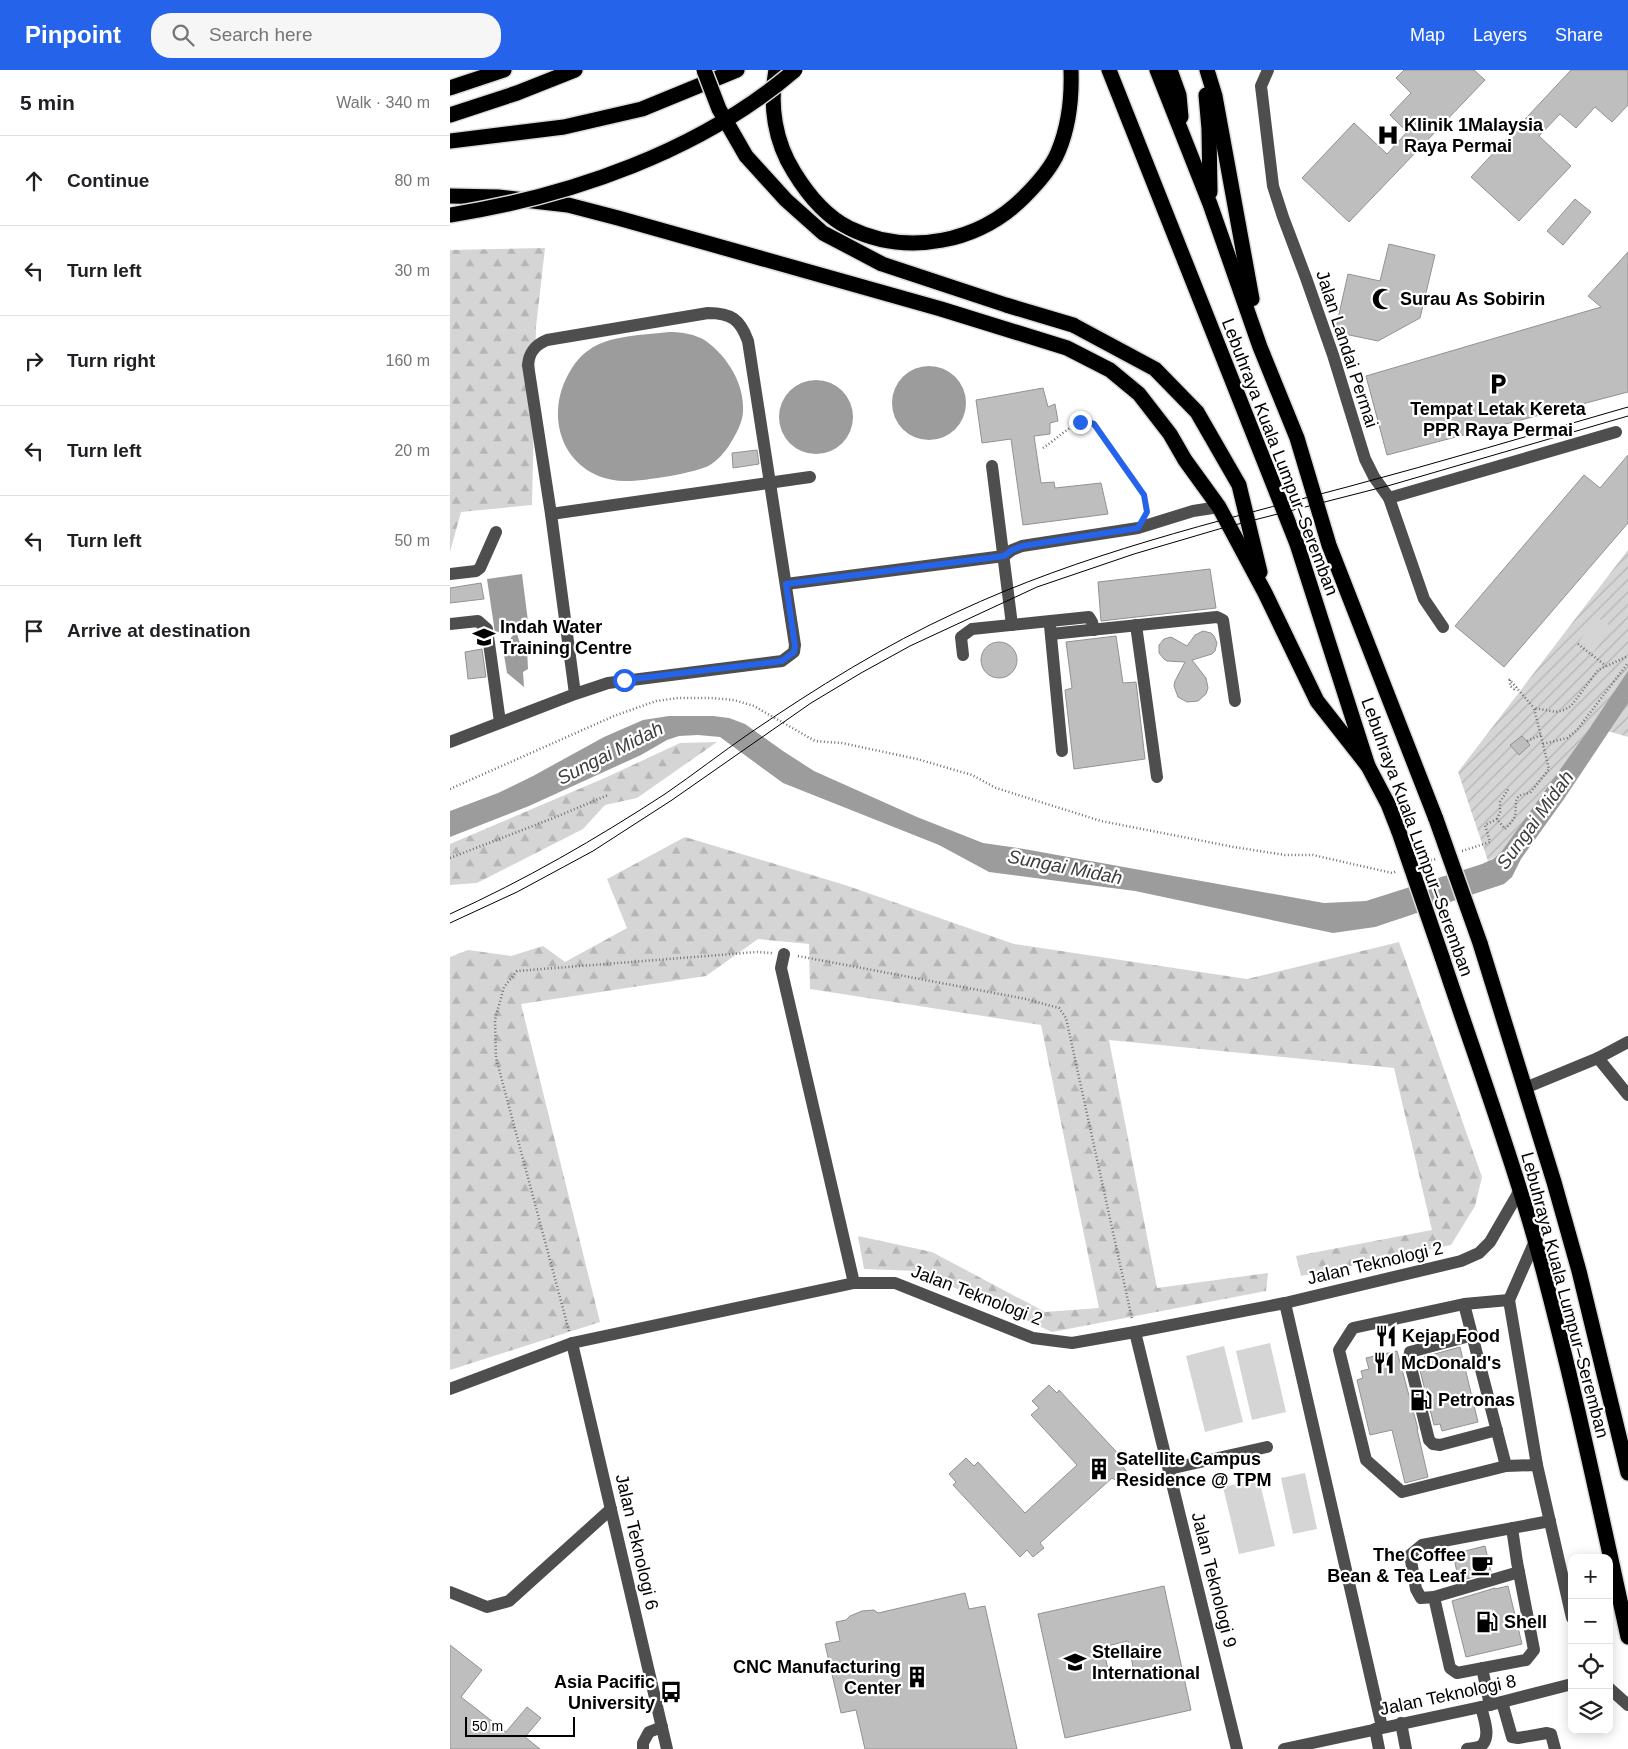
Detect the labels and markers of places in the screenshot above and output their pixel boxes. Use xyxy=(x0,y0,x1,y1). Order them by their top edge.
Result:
place label: Klinik 1Malaysia Raya Permai xyxy=(1404,115,1544,156)
hospital icon: Klinik 1Malaysia Raya Permai xyxy=(1375,122,1401,148)
mosque icon: Surau As Sobirin xyxy=(1370,286,1396,312)
place label: Surau As Sobirin xyxy=(1400,289,1545,309)
parking icon: Tempat Letak Kereta PPR Raya Permai xyxy=(1485,371,1511,397)
place label: Tempat Letak Kereta PPR Raya Permai xyxy=(1410,399,1587,440)
place label: Indah Water Training Centre xyxy=(500,617,632,658)
school or university icon: Indah Water Training Centre xyxy=(471,624,497,650)
restaurant icon: Kejap Food xyxy=(1373,1323,1399,1349)
place label: Kejap Food xyxy=(1402,1326,1500,1346)
restaurant icon: McDonald's xyxy=(1371,1350,1397,1376)
place label: McDonald's xyxy=(1401,1353,1501,1373)
fuel station icon: Petronas xyxy=(1408,1387,1434,1413)
place label: Petronas xyxy=(1438,1390,1515,1410)
place label: Satellite Campus Residence @ TPM xyxy=(1116,1449,1272,1490)
building icon: Satellite Campus Residence @ TPM xyxy=(1086,1456,1112,1482)
place label: The Coffee Bean & Tea Leaf xyxy=(1327,1545,1467,1586)
cafe icon: The Coffee Bean & Tea Leaf xyxy=(1469,1552,1495,1578)
fuel station icon: Shell xyxy=(1474,1609,1500,1635)
place label: Shell xyxy=(1504,1612,1547,1632)
place label: Stellaire International xyxy=(1092,1642,1200,1683)
school or university icon: Stellaire International xyxy=(1062,1649,1088,1675)
place label: CNC Manufacturing Center xyxy=(733,1657,901,1698)
building icon: CNC Manufacturing Center xyxy=(904,1664,930,1690)
place label: Asia Pacific University xyxy=(554,1672,655,1713)
bus stop icon: Asia Pacific University xyxy=(658,1679,684,1705)

